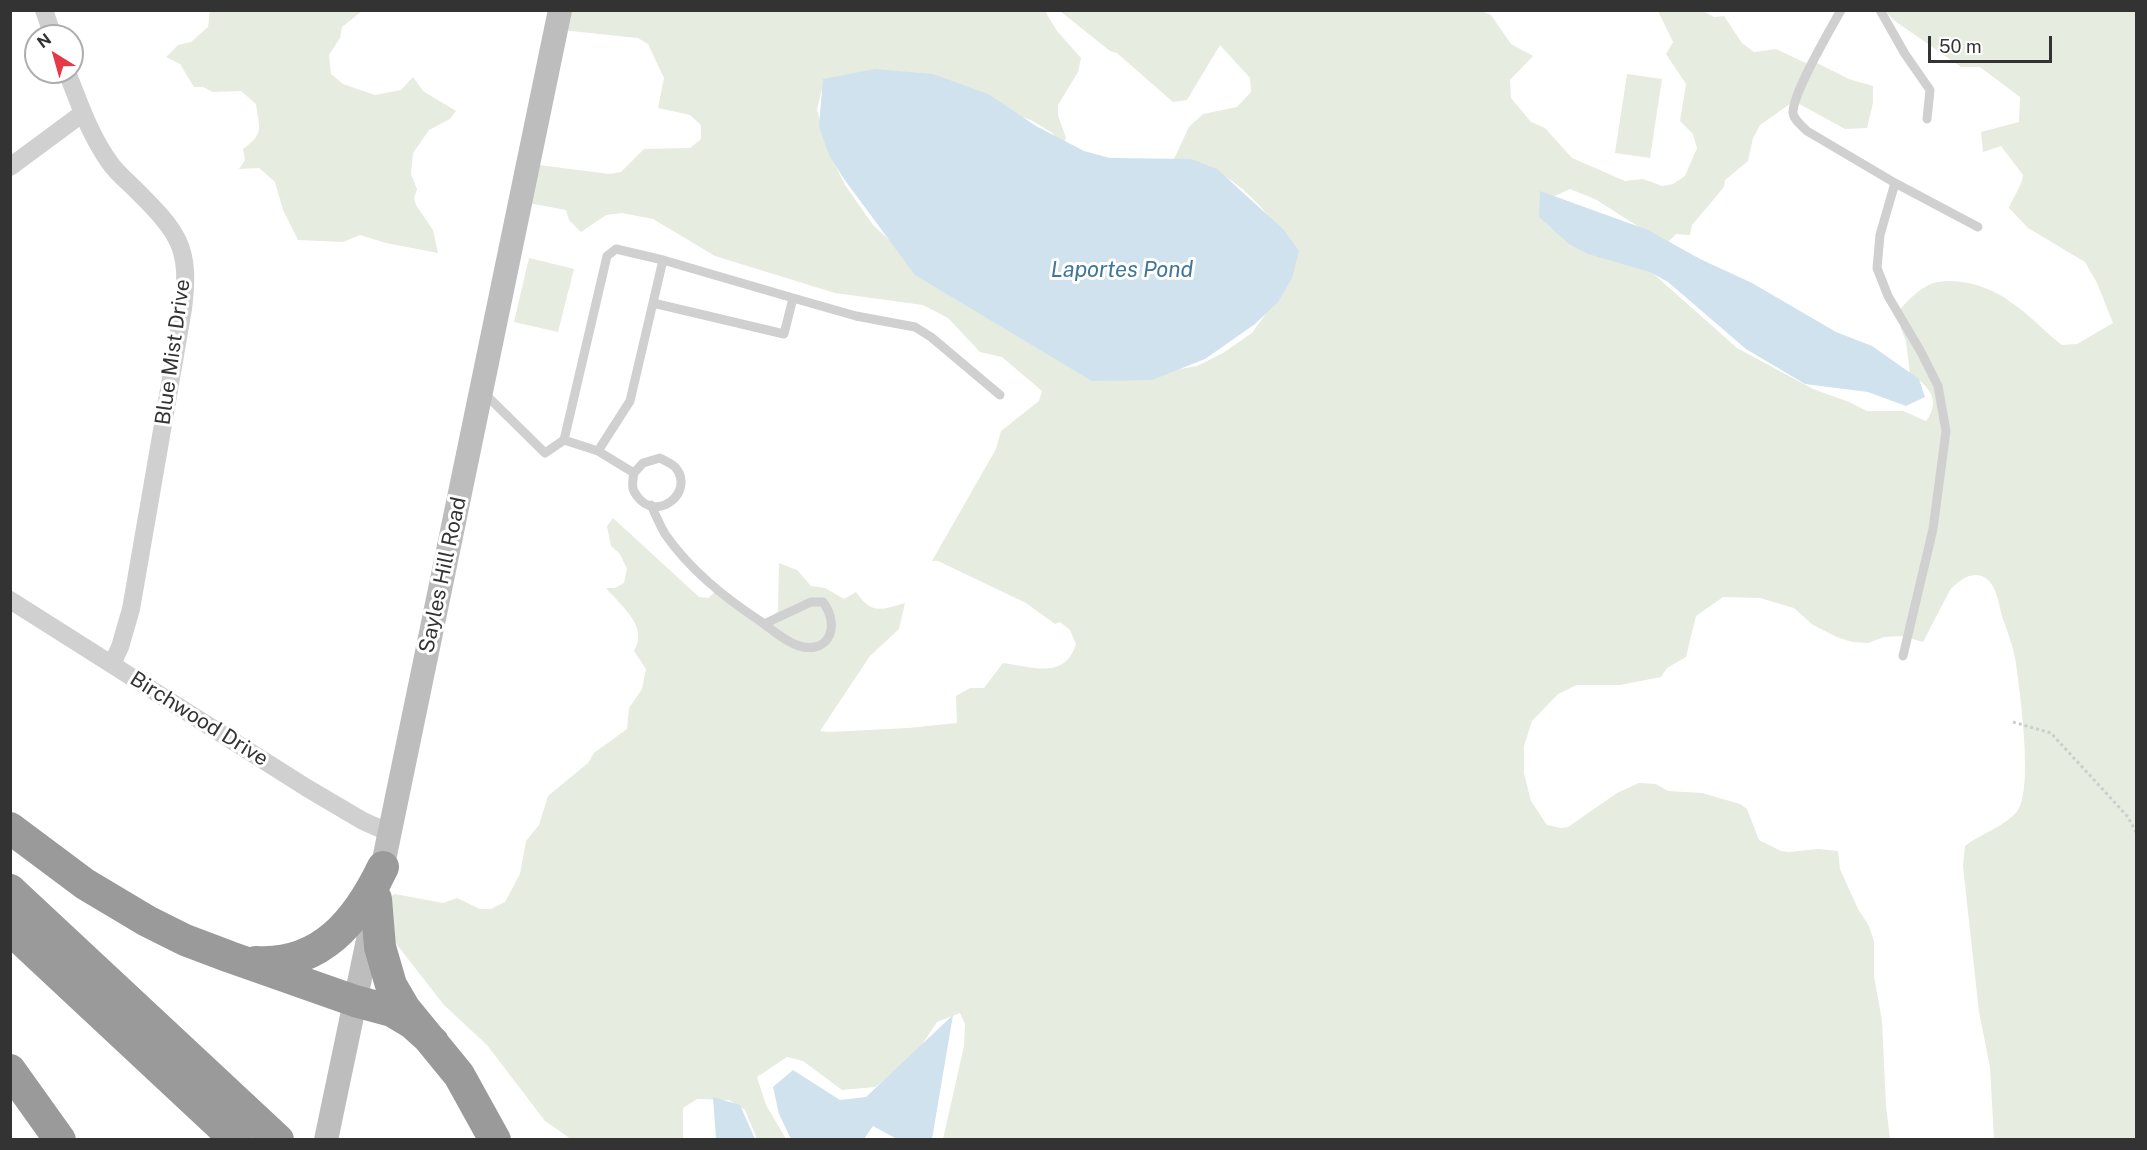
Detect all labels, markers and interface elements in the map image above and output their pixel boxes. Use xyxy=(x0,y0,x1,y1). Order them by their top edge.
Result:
north arrow xyxy=(24,24,84,84)
scale bar xyxy=(1931,24,2056,62)
text: N xyxy=(33,29,55,52)
text: 50 m xyxy=(1939,36,1982,57)
water label: Laportes Pond xyxy=(1051,257,1193,283)
street label: Blue Mist Drive xyxy=(150,277,196,427)
street label: Sayles Hill Road xyxy=(414,495,472,655)
street label: Birchwood Drive xyxy=(125,666,273,772)

